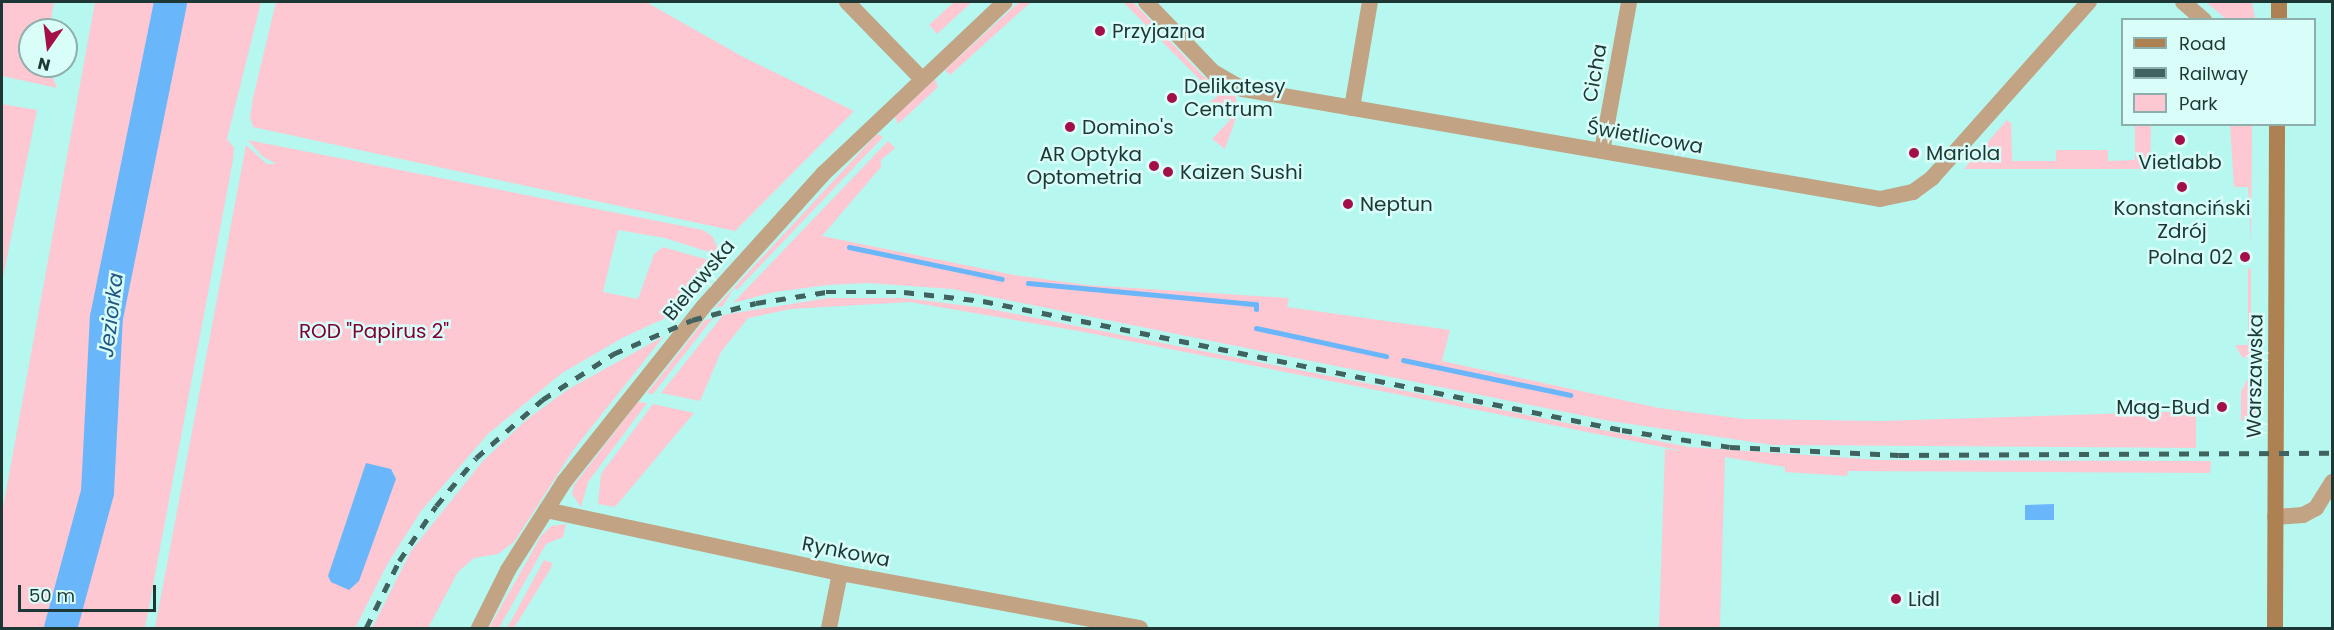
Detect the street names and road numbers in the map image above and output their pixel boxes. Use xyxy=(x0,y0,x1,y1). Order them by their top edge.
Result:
street label: Cicha xyxy=(1578,42,1612,104)
street label: Świetlicowa xyxy=(1585,115,1705,159)
street label: Bielawska xyxy=(658,234,740,326)
street label: Warszawska xyxy=(2242,314,2268,438)
street label: Rynkowa xyxy=(800,532,892,572)

